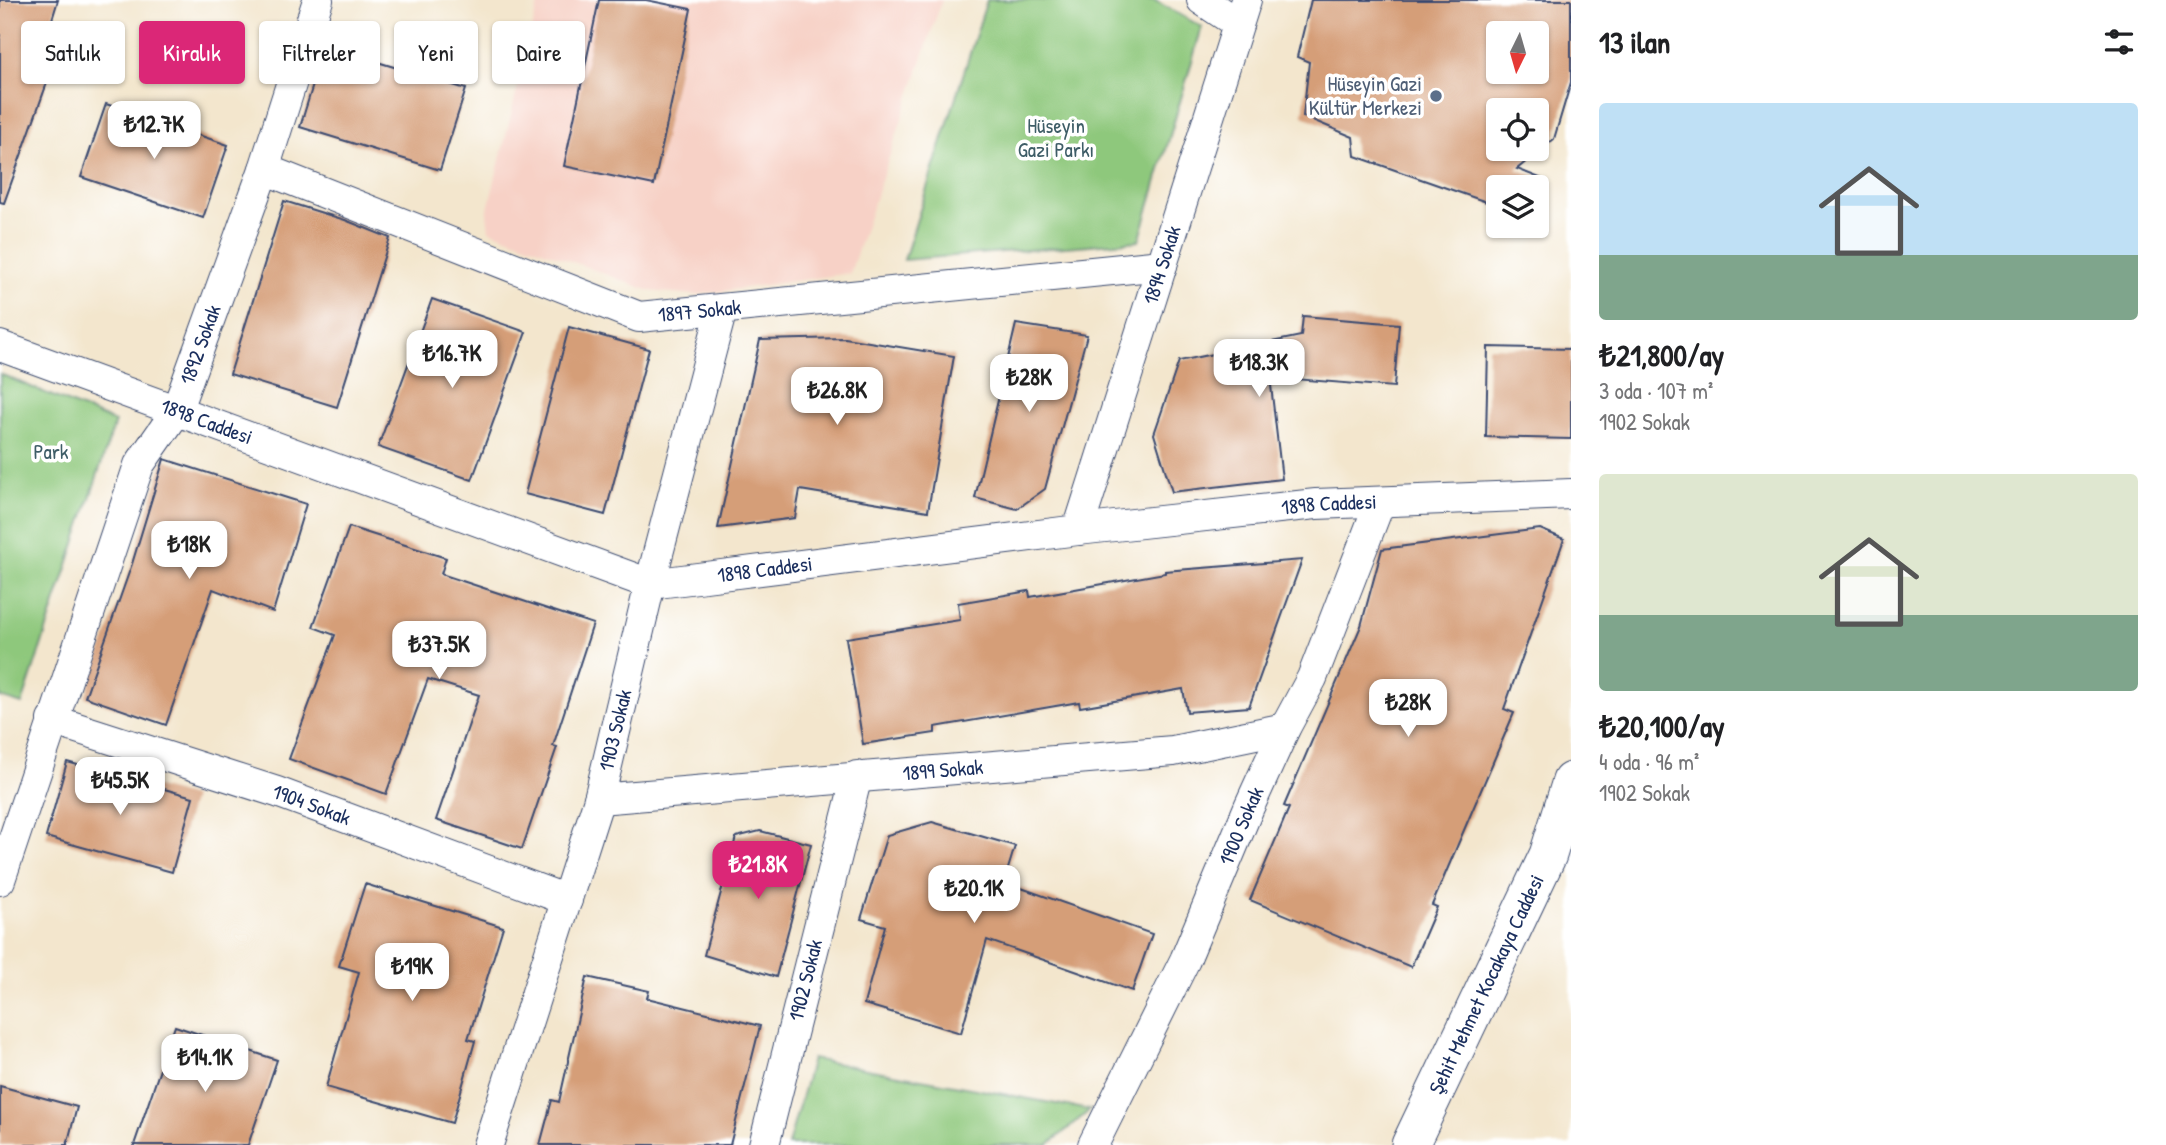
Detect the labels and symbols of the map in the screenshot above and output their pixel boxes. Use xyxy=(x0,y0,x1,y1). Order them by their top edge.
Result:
north arrow xyxy=(1486,21,1549,84)
place label: Hüseyin Gazi Kültür Merkezi xyxy=(1309,69,1422,122)
marker: Hüseyin Gazi Kültür Merkezi xyxy=(1428,88,1444,104)
pin: ₺12.7K xyxy=(97,102,211,161)
park label: Hüseyin Gazi Parkı xyxy=(1018,111,1094,164)
street label: 1894 Sokak xyxy=(1135,222,1188,308)
street label: 1897 Sokak xyxy=(657,292,743,329)
street label: 1892 Sokak xyxy=(172,300,228,388)
pin: ₺16.7K xyxy=(395,330,509,390)
pin: ₺18.3K xyxy=(1202,340,1316,399)
pin: ₺28K xyxy=(988,354,1070,414)
pin: ₺26.8K xyxy=(780,368,894,427)
street label: 1898 Caddesi xyxy=(157,391,257,451)
park label: Park xyxy=(33,437,69,466)
street label: 1898 Caddesi xyxy=(1280,487,1377,522)
pin: ₺18K xyxy=(148,522,230,581)
street label: 1898 Caddesi xyxy=(716,549,814,589)
pin: ₺37.5K xyxy=(382,622,496,681)
pin: ₺28K xyxy=(1367,680,1449,739)
street label: 1903 Sokak xyxy=(591,686,639,774)
street label: 1899 Sokak xyxy=(901,752,984,788)
pin: ₺45.5K xyxy=(63,758,177,817)
street label: 1904 Sokak xyxy=(269,777,355,832)
street label: 1900 Sokak xyxy=(1211,781,1271,869)
pin: ₺21.8K xyxy=(701,842,815,901)
pin: ₺20.1K xyxy=(917,866,1031,925)
street label: Şehit Mehmet Kocakaya Caddesi xyxy=(1421,869,1551,1099)
street label: 1902 Sokak xyxy=(781,936,829,1024)
pin: ₺19K xyxy=(371,944,453,1003)
pin: ₺14.1K xyxy=(148,1034,262,1094)

